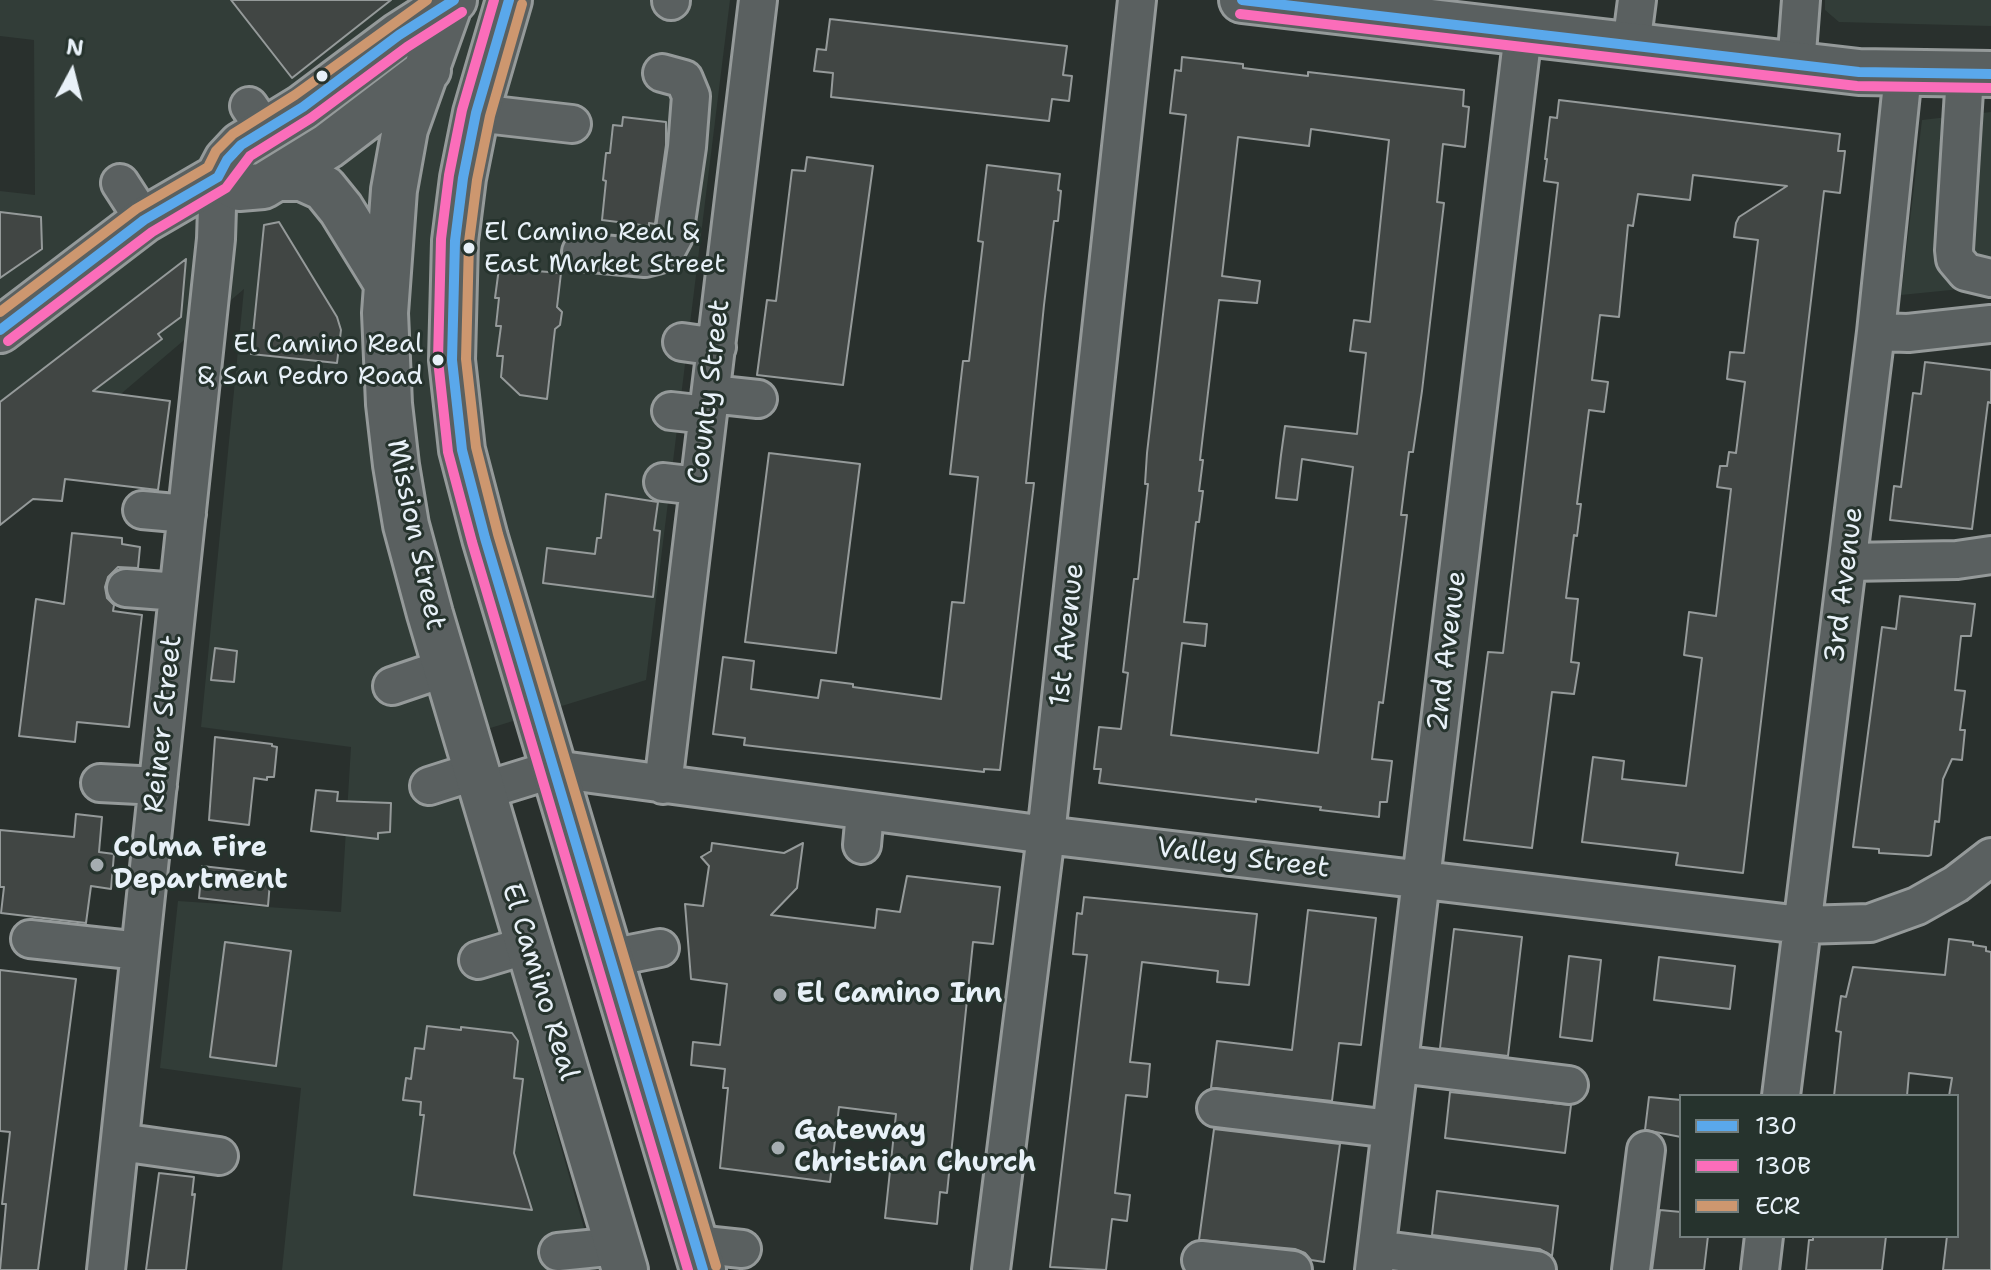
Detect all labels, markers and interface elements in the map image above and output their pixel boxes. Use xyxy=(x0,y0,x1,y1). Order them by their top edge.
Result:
north arrow xyxy=(32,32,112,112)
text: N xyxy=(65,32,85,63)
unlabelled marker xyxy=(314,68,330,84)
place label: El Camino Real & East Market Street xyxy=(484,217,726,278)
marker: El Camino Real & East Market Street xyxy=(461,240,477,256)
street label: County Street xyxy=(682,298,738,486)
place label: El Camino Real & San Pedro Road xyxy=(197,329,423,390)
marker: El Camino Real & San Pedro Road xyxy=(430,352,446,368)
street label: Mission Street xyxy=(378,437,452,633)
street label: 3rd Avenue xyxy=(1819,505,1871,665)
street label: 1st Avenue xyxy=(1044,561,1092,709)
street label: 2nd Avenue xyxy=(1421,569,1475,733)
street label: Reiner Street xyxy=(138,633,190,815)
place label: Colma Fire Department xyxy=(113,832,288,898)
street label: Valley Street xyxy=(1155,832,1331,886)
marker: Colma Fire Department xyxy=(88,856,106,874)
street label: El Camino Real xyxy=(493,879,585,1085)
place label: El Camino Inn xyxy=(796,978,1002,1012)
marker: El Camino Inn xyxy=(771,986,789,1004)
legend xyxy=(1679,1094,1959,1238)
text: 130 xyxy=(1755,1110,1797,1142)
place label: Gateway Christian Church xyxy=(794,1115,1036,1181)
marker: Gateway Christian Church xyxy=(769,1139,787,1157)
text: 130B xyxy=(1755,1150,1811,1182)
text: ECR xyxy=(1755,1190,1800,1222)

